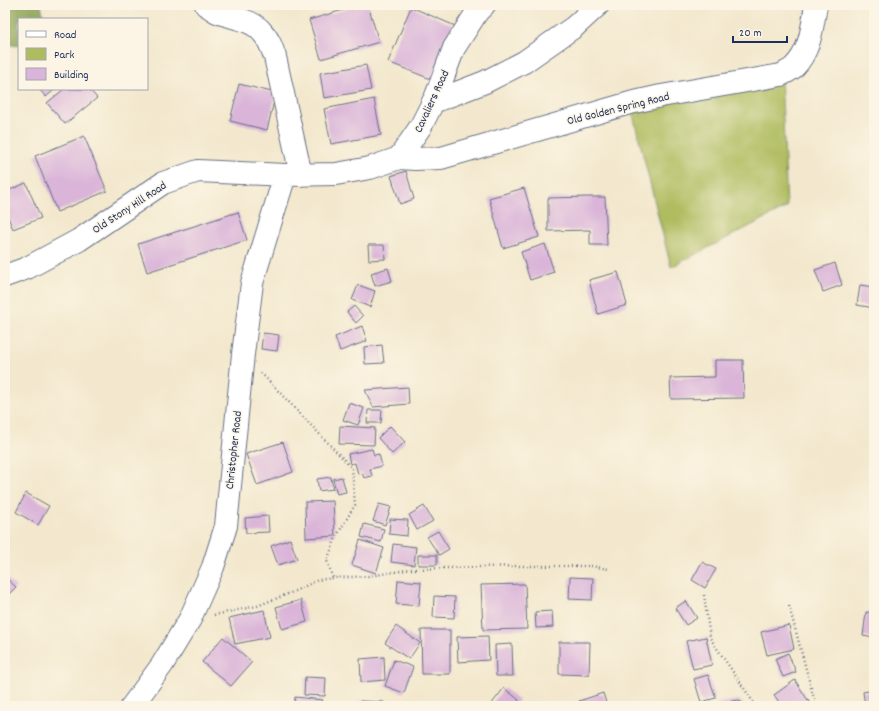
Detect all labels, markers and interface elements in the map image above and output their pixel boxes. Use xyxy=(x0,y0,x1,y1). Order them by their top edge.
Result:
legend xyxy=(18,18,148,90)
scale bar xyxy=(733,18,787,44)
text: 20 m xyxy=(739,25,762,42)
text: Road xyxy=(54,27,76,44)
text: Park xyxy=(54,47,75,64)
text: Building xyxy=(54,67,89,84)
street label: Cavaliers Road xyxy=(410,68,454,136)
street label: Old Golden Spring Road xyxy=(565,89,671,130)
street label: Old Stony Hill Road xyxy=(89,178,170,239)
street label: Christopher Road xyxy=(222,410,247,490)

